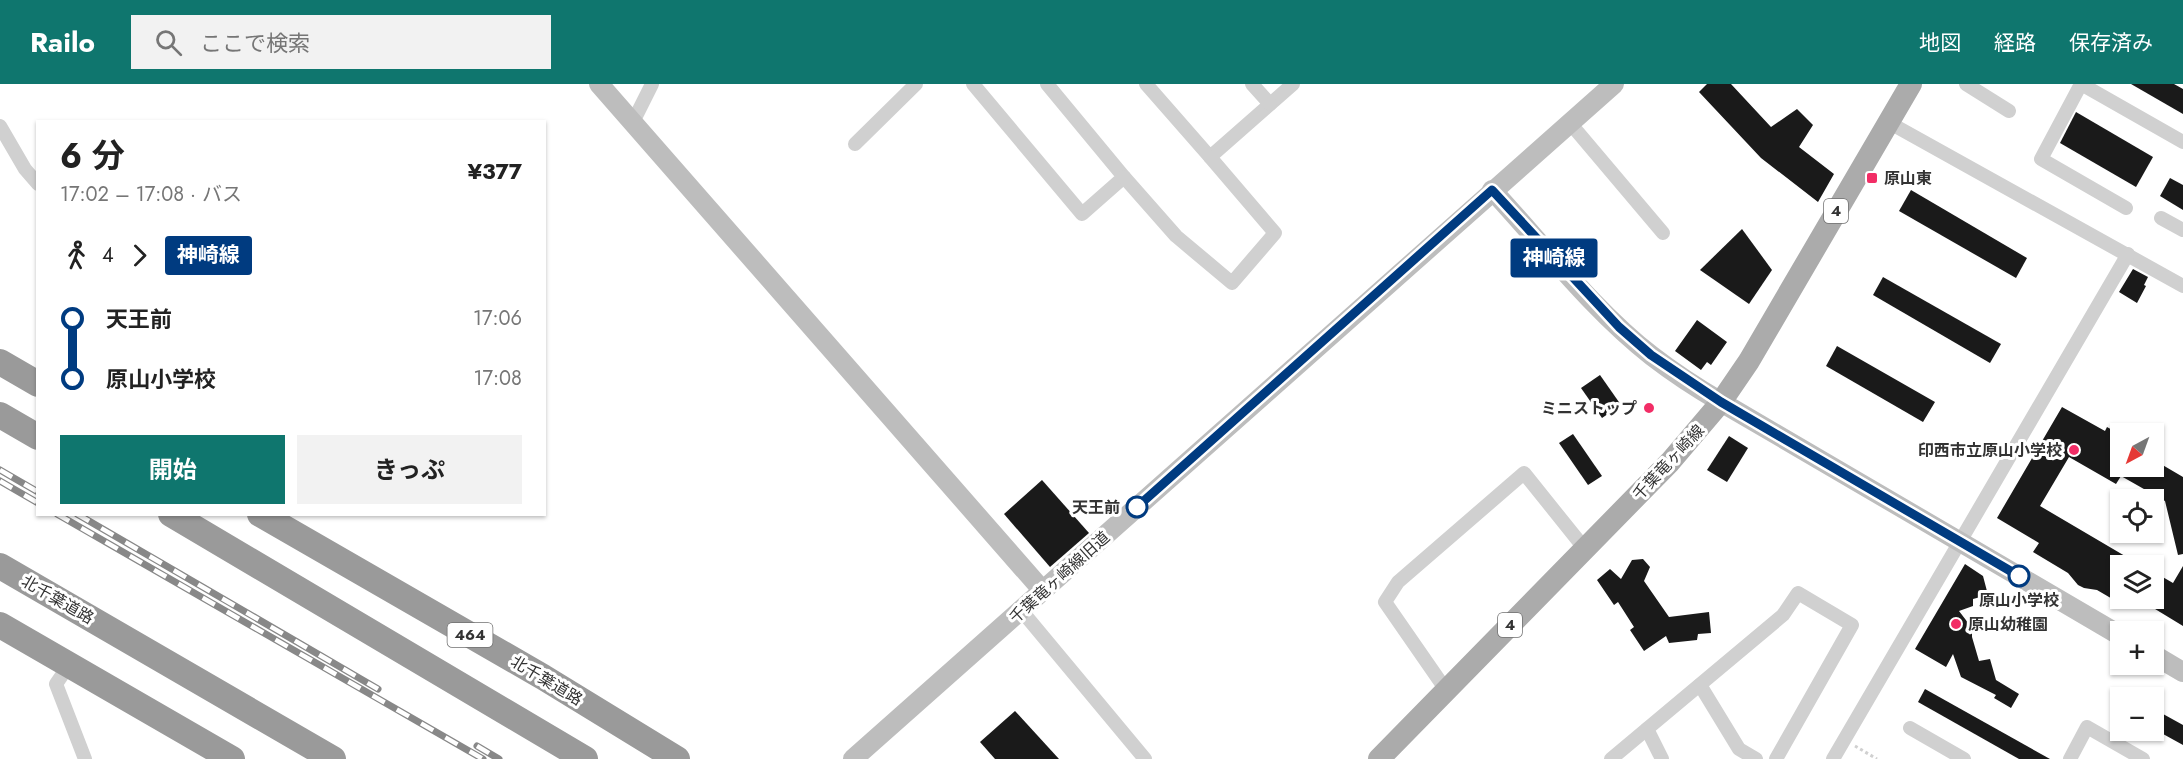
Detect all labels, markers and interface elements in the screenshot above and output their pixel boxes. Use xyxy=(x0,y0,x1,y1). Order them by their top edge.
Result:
search box xyxy=(131,15,551,69)
text: Railo xyxy=(30,22,95,63)
icon: search xyxy=(152,26,185,59)
text: ここで検索 xyxy=(200,27,310,59)
text: 地図 xyxy=(1919,28,1961,58)
text: 経路 xyxy=(1994,28,2036,58)
text: 保存済み xyxy=(2069,28,2153,58)
text: 6 分 xyxy=(60,132,125,179)
text: ¥377 xyxy=(467,155,522,187)
place label: 原山東 xyxy=(1884,167,1932,190)
marker: 原山東 xyxy=(1865,171,1879,185)
text: 17:02 – 17:08 · バス xyxy=(60,180,242,209)
road number: 4 xyxy=(1824,199,1848,223)
line badge: 神崎線 xyxy=(1520,238,1588,278)
icon: walk xyxy=(60,239,93,272)
icon: forward xyxy=(123,239,156,272)
text: 神崎線 xyxy=(177,240,240,270)
text: 4 xyxy=(102,241,114,270)
text: 神崎線 xyxy=(1523,243,1586,273)
text: 天王前 xyxy=(106,303,172,335)
text: 17:06 xyxy=(473,304,522,333)
text: 原山小学校 xyxy=(106,363,216,395)
text: 17:08 xyxy=(474,364,522,393)
place label: ミニストップ xyxy=(1541,397,1637,420)
marker: ミニストップ xyxy=(1642,401,1656,415)
street label: 千葉竜ヶ崎線 xyxy=(1627,419,1710,505)
north arrow xyxy=(2110,423,2164,477)
map controls xyxy=(2110,423,2164,741)
button: 開始 xyxy=(60,435,285,504)
button: きっぷ xyxy=(297,435,522,504)
place label: 印西市立原山小学校 xyxy=(1918,439,2062,462)
marker: 印西市立原山小学校 xyxy=(2067,443,2081,457)
button: locate xyxy=(2110,489,2164,543)
place label: 天王前 xyxy=(1072,496,1120,519)
marker: 天王前 xyxy=(1126,496,1148,518)
street label: 千葉竜ヶ崎線旧道 xyxy=(1004,526,1115,629)
button: layers xyxy=(2110,555,2164,609)
marker: 原山小学校 xyxy=(2008,565,2030,587)
street label: 北千葉道路 xyxy=(17,569,98,629)
place label: 原山小学校 xyxy=(1979,589,2059,612)
road number: 4 xyxy=(1498,613,1522,637)
place label: 原山幼稚園 xyxy=(1968,613,2048,636)
marker: 原山幼稚園 xyxy=(1949,617,1963,631)
button: + xyxy=(2110,621,2164,675)
road number: 464 xyxy=(448,623,492,647)
street label: 北千葉道路 xyxy=(507,650,587,711)
button: − xyxy=(2110,687,2164,741)

